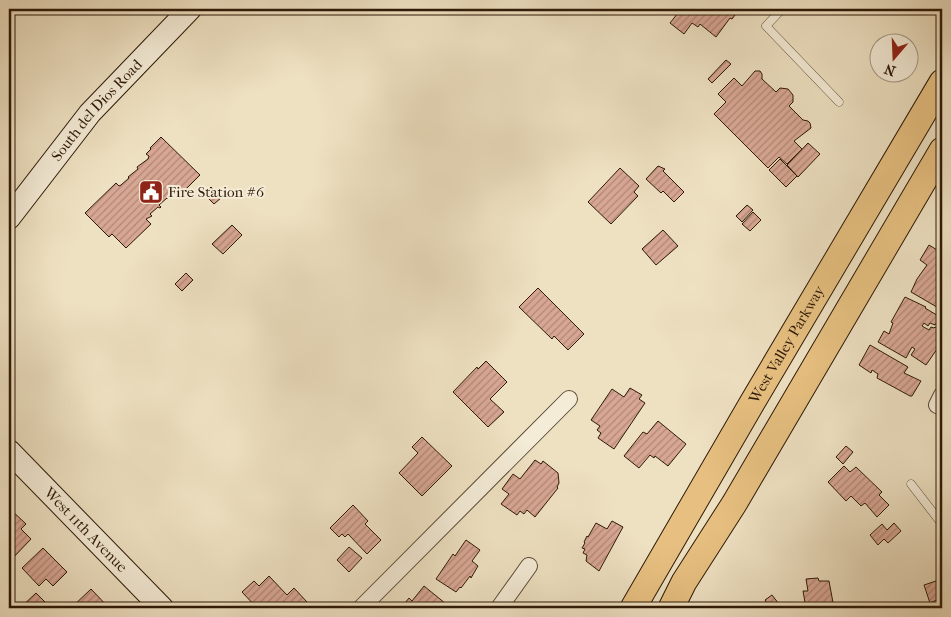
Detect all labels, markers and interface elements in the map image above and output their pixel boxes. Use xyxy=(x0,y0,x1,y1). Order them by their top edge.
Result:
north arrow xyxy=(868,32,918,82)
street label: South del Dios Road xyxy=(47,55,146,165)
text: N xyxy=(882,60,898,80)
public building icon: Fire Station #6 xyxy=(138,179,164,205)
place label: Fire Station #6 xyxy=(168,183,265,201)
street label: West Valley Parkway xyxy=(744,282,829,407)
street label: West 11th Avenue xyxy=(40,483,132,576)

